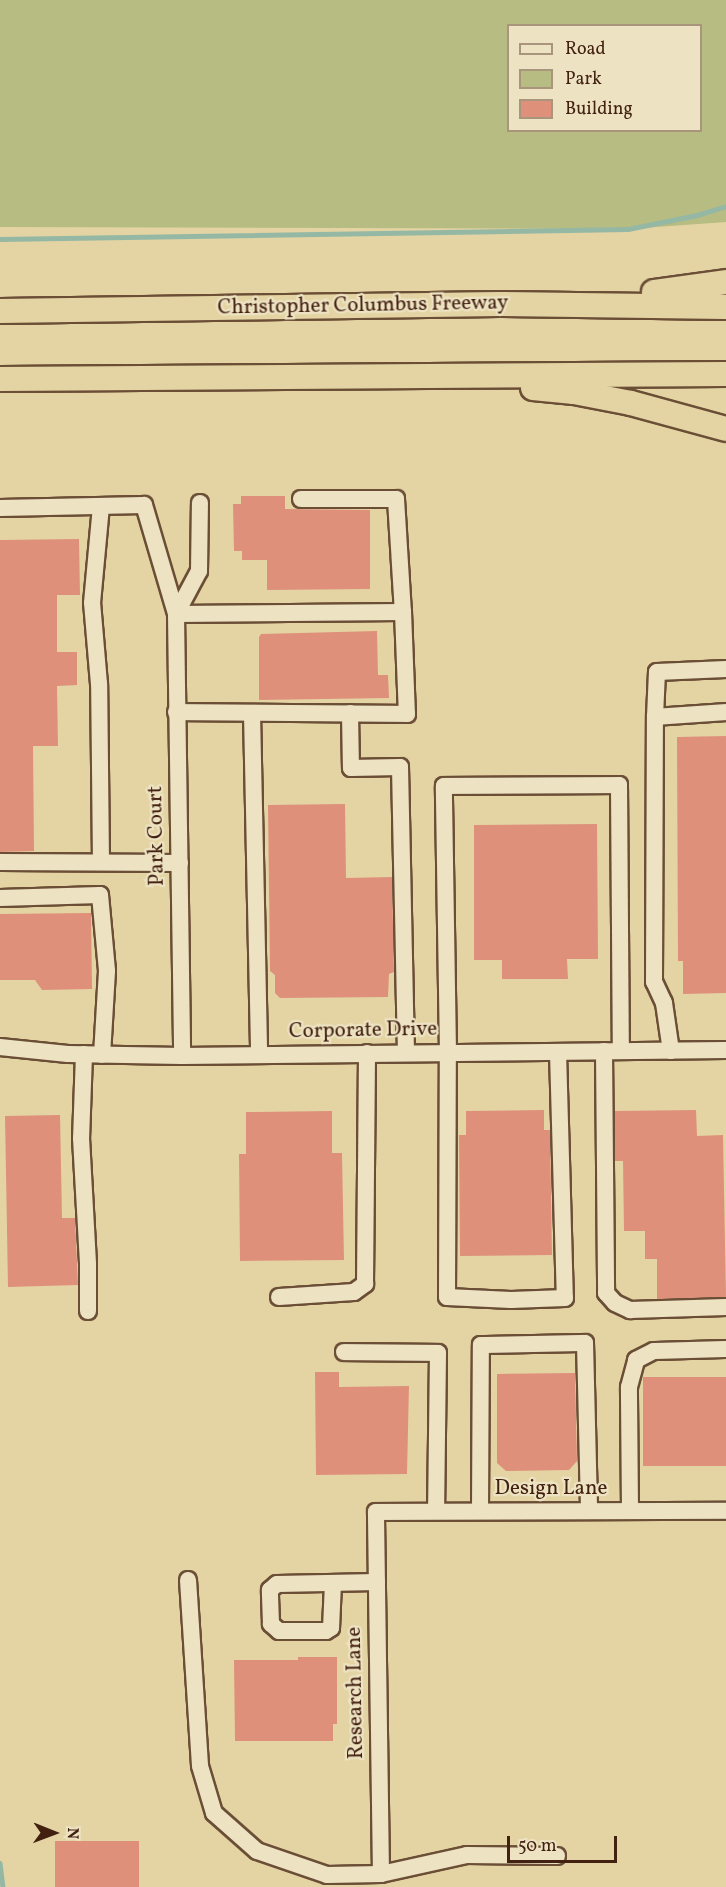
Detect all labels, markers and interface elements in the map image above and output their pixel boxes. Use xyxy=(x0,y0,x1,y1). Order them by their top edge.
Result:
legend xyxy=(507,24,702,132)
text: Road xyxy=(565,37,606,62)
text: Park xyxy=(565,67,602,92)
text: Building xyxy=(565,97,633,122)
street label: Christopher Columbus Freeway xyxy=(217,291,509,321)
street label: Park Court xyxy=(144,786,170,886)
street label: Corporate Drive xyxy=(289,1017,437,1045)
street label: Design Lane xyxy=(495,1476,607,1502)
street label: Research Lane xyxy=(342,1627,370,1759)
north arrow xyxy=(24,1803,84,1863)
scale bar xyxy=(510,1824,620,1862)
text: N xyxy=(61,1827,83,1839)
text: 50 m xyxy=(518,1834,557,1859)

